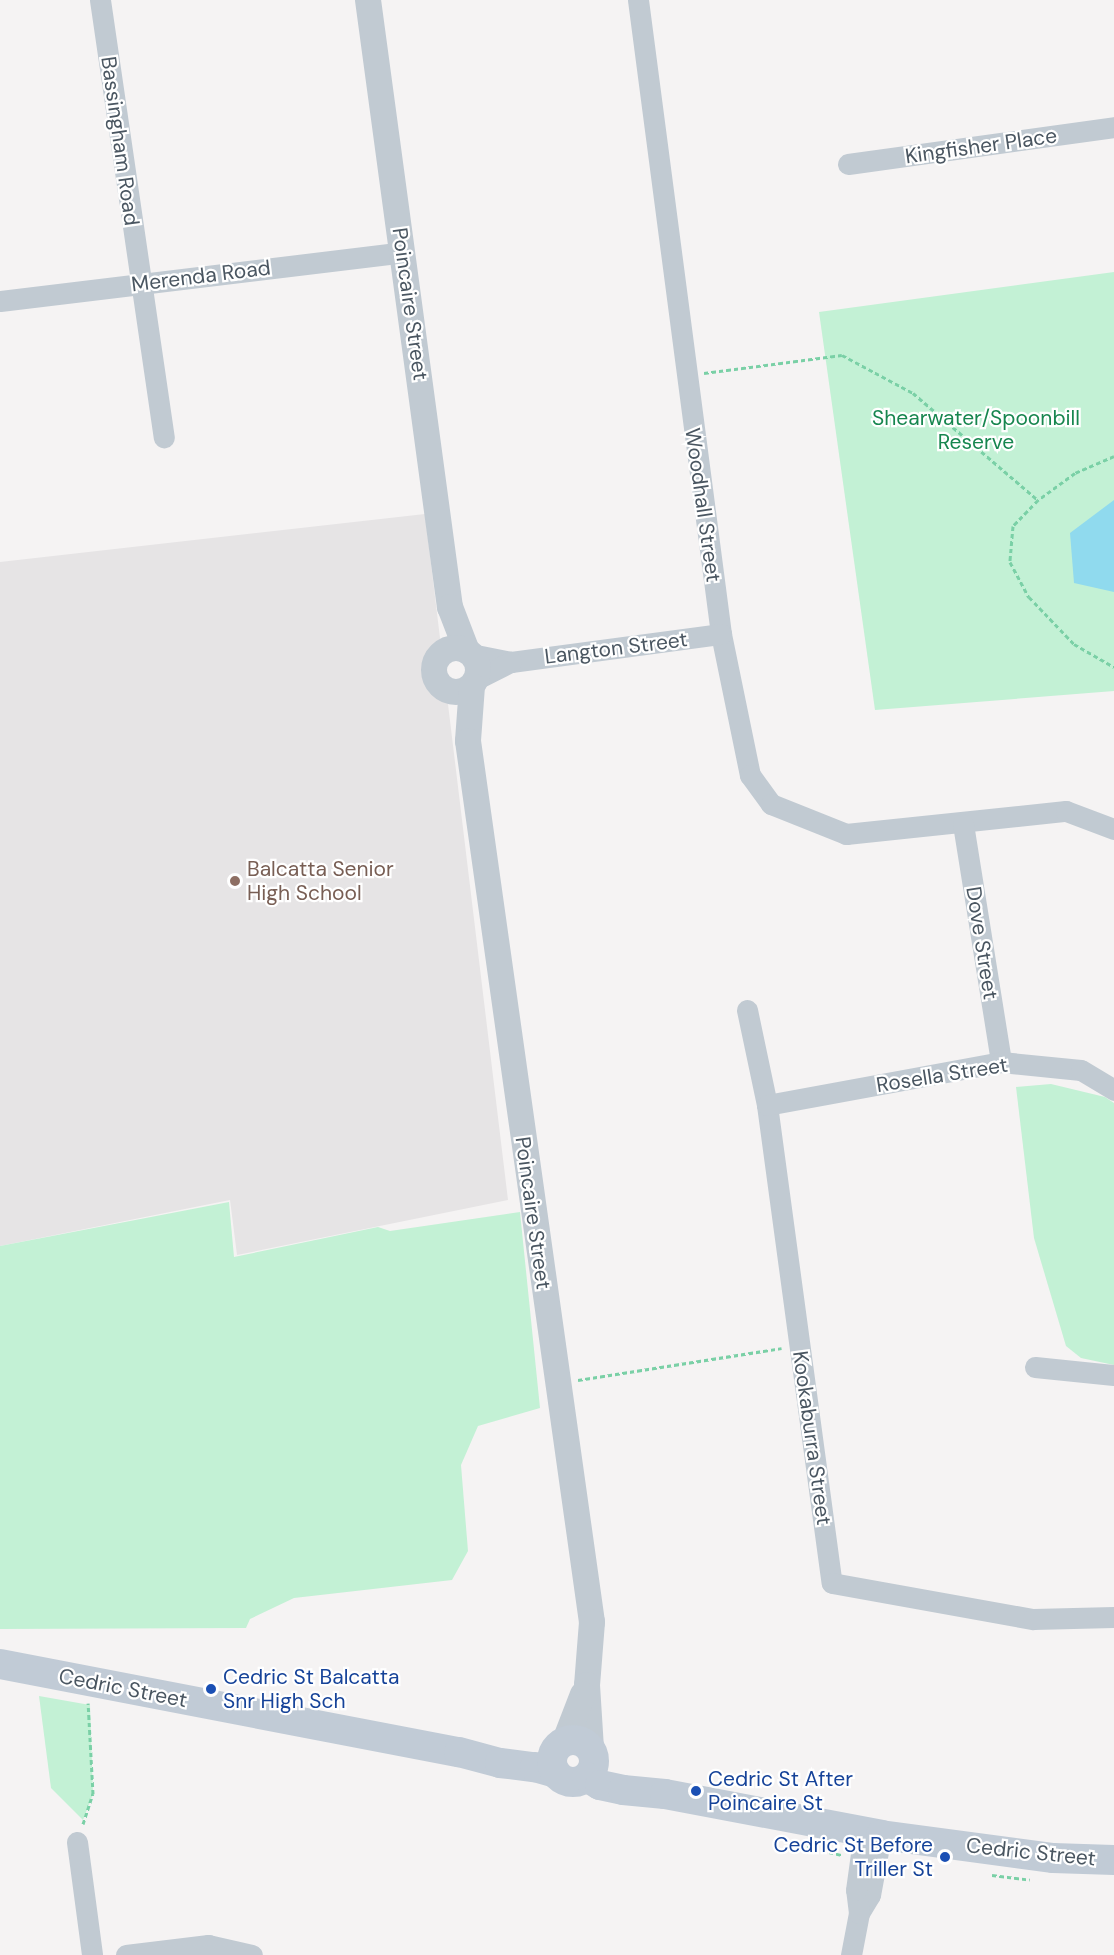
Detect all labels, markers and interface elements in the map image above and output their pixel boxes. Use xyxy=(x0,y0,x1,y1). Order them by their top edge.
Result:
street label: Bassingham Road xyxy=(96,55,144,227)
street label: Kingfisher Place xyxy=(903,123,1059,169)
street label: Poincaire Street xyxy=(387,226,433,382)
street label: Merenda Road xyxy=(130,255,272,297)
park label: Shearwater/Spoonbill Reserve xyxy=(872,405,1080,455)
street label: Woodhall Street xyxy=(680,426,726,584)
street label: Langton Street xyxy=(543,627,689,669)
place label: Balcatta Senior High School xyxy=(247,856,394,906)
marker: Balcatta Senior High School xyxy=(228,874,242,888)
street label: Dove Street xyxy=(961,885,1003,1001)
street label: Rosella Street xyxy=(875,1052,1009,1098)
street label: Poincaire Street xyxy=(510,1135,556,1291)
street label: Kookaburra Street xyxy=(787,1349,837,1527)
street label: Cedric Street xyxy=(57,1663,189,1713)
place label: Cedric St Balcatta Snr High Sch xyxy=(223,1664,399,1714)
marker: Cedric St Balcatta Snr High Sch xyxy=(204,1682,218,1696)
place label: Cedric St After Poincaire St xyxy=(708,1766,853,1816)
marker: Cedric St After Poincaire St xyxy=(689,1784,703,1798)
place label: Cedric St Before Triller St xyxy=(773,1832,933,1882)
street label: Cedric Street xyxy=(965,1833,1097,1871)
marker: Cedric St Before Triller St xyxy=(938,1850,952,1864)

